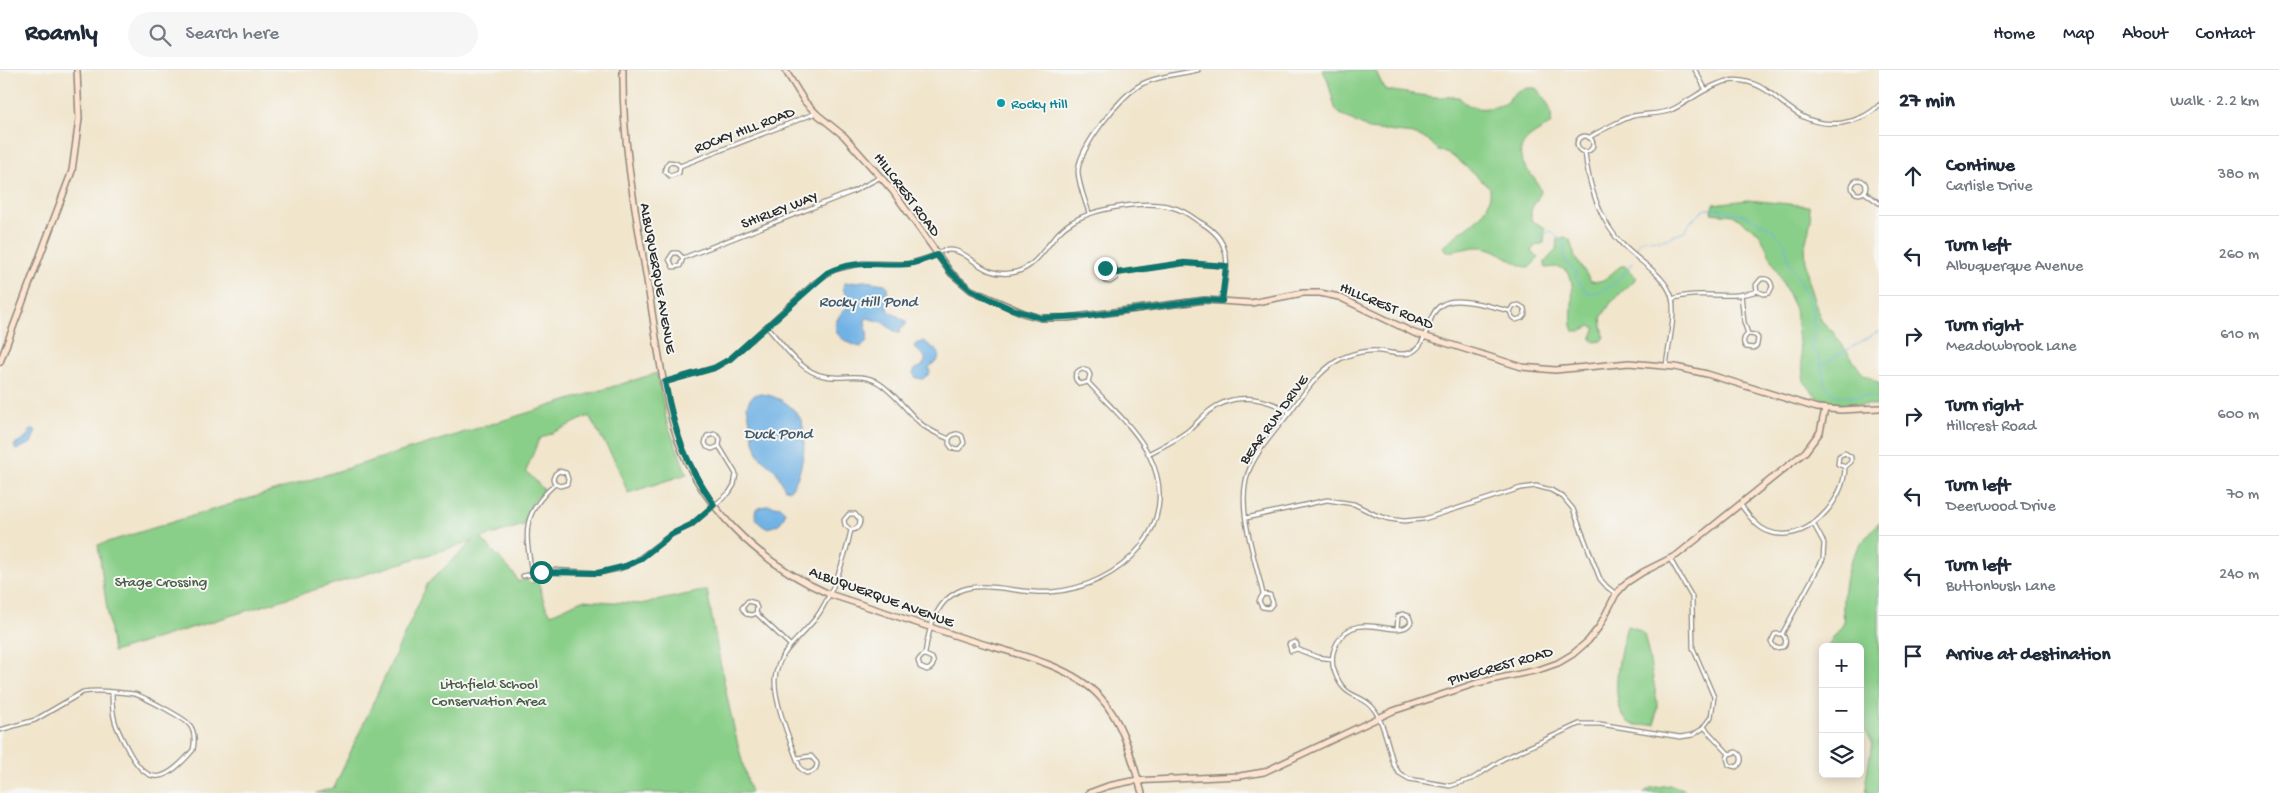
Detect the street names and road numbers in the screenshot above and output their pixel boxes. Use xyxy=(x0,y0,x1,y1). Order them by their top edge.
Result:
street label: ROCKY HILL ROAD xyxy=(692,103,798,158)
street label: HILLCREST ROAD xyxy=(869,150,944,241)
street label: SHIRLEY WAY xyxy=(739,188,821,234)
street label: ALBUQUERQUE AVENUE xyxy=(635,202,679,356)
street label: HILLCREST ROAD xyxy=(1337,279,1436,335)
street label: BEAR RUN DRIVE xyxy=(1236,371,1313,469)
street label: ALBUQUERQUE AVENUE xyxy=(807,563,957,633)
street label: PINECREST ROAD xyxy=(1445,643,1555,691)

